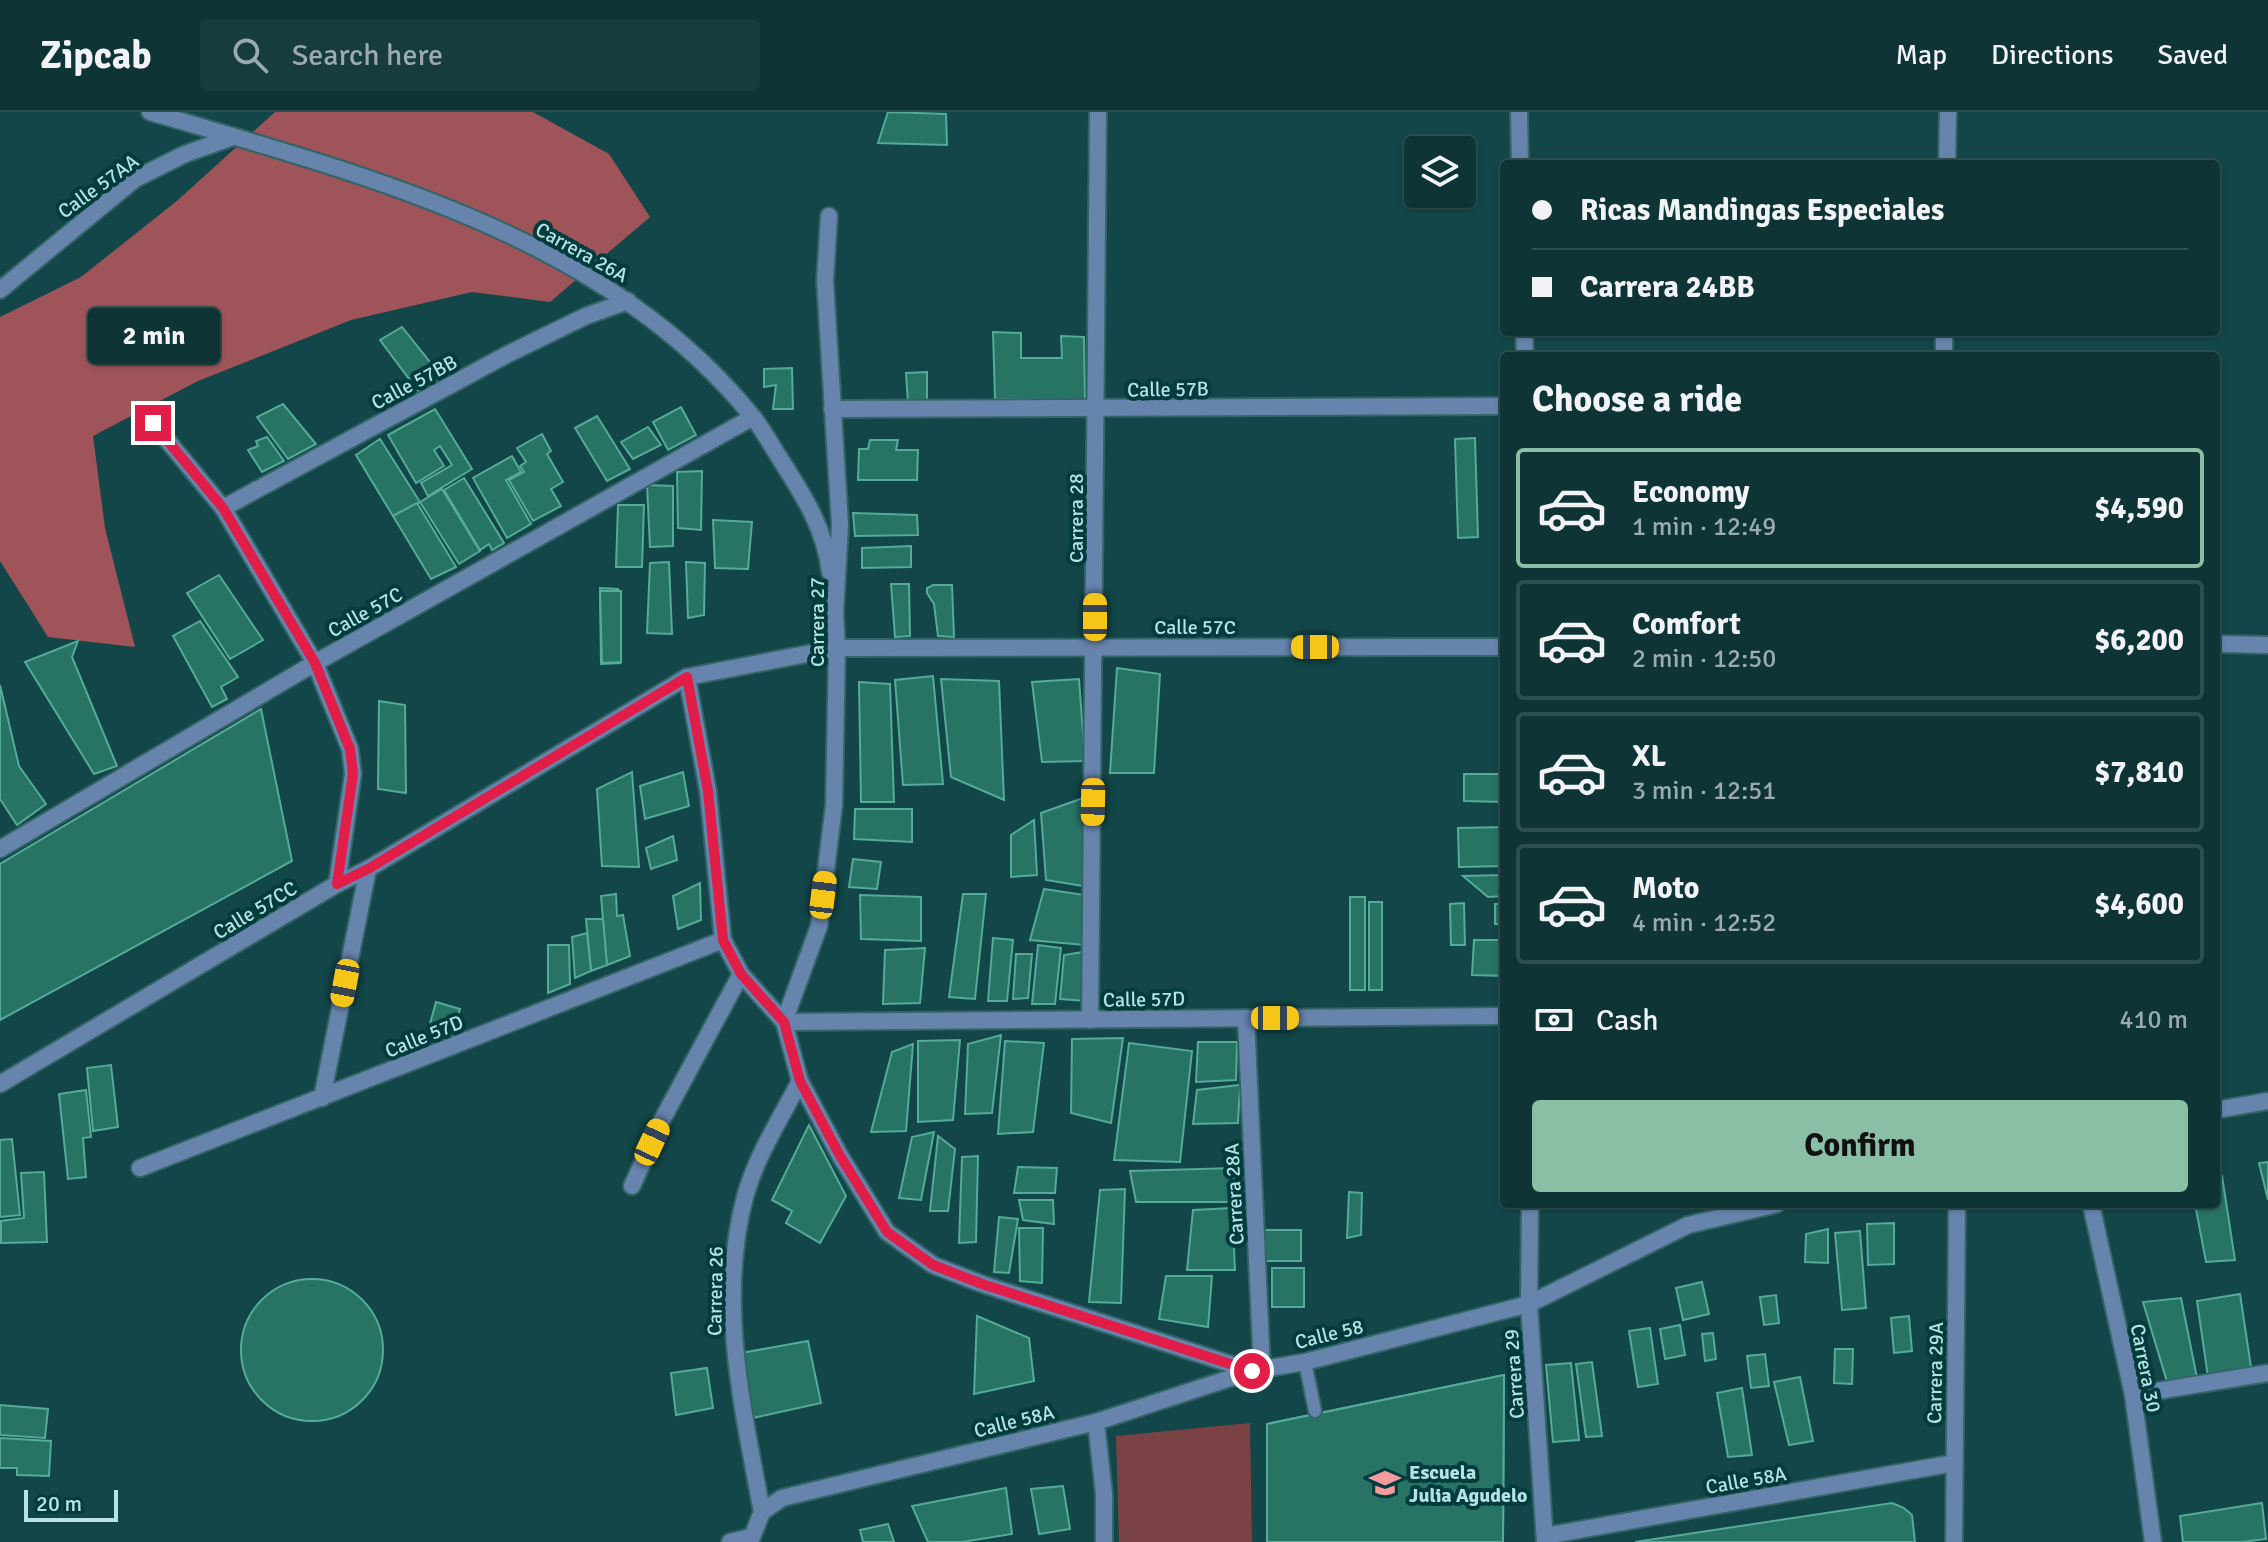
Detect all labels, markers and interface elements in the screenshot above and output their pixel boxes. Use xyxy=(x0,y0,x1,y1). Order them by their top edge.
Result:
search box xyxy=(200,19,760,91)
text: Zipcab xyxy=(40,32,152,79)
icon: search xyxy=(228,33,272,77)
text: Search here xyxy=(292,37,443,74)
text: Map xyxy=(1895,38,1947,72)
text: Directions xyxy=(1991,38,2113,72)
text: Saved xyxy=(2157,38,2228,72)
map controls xyxy=(1404,136,1476,208)
button: layers xyxy=(1404,136,1476,208)
street label: Calle 57AA xyxy=(53,149,144,224)
text: Ricas Mandingas Especiales xyxy=(1580,192,1944,229)
street label: Carrera 26A xyxy=(531,217,632,288)
text: Carrera 24BB xyxy=(1580,269,1755,306)
callout: 2 min xyxy=(87,307,219,363)
text: 2 min xyxy=(123,320,185,352)
street label: Calle 57BB xyxy=(367,349,461,415)
street label: Calle 57B xyxy=(1127,376,1209,403)
text: Choose a ride xyxy=(1532,377,1742,422)
route end xyxy=(135,405,171,441)
icon: car xyxy=(1536,472,1608,544)
street label: Carrera 28 xyxy=(1064,473,1089,563)
text: Economy xyxy=(1632,474,1749,511)
text: $4,590 xyxy=(2094,490,2184,527)
text: 1 min · 12:49 xyxy=(1632,511,1776,543)
street label: Carrera 27 xyxy=(805,577,830,667)
street label: Calle 57C xyxy=(324,582,407,643)
car xyxy=(1083,593,1107,641)
icon: car xyxy=(1536,604,1608,676)
text: Comfort xyxy=(1632,606,1741,643)
street label: Calle 57C xyxy=(1154,615,1236,640)
text: $6,200 xyxy=(2094,622,2184,659)
car xyxy=(1291,635,1339,659)
text: 2 min · 12:50 xyxy=(1632,643,1776,675)
icon: car xyxy=(1536,736,1608,808)
text: XL xyxy=(1632,738,1666,775)
text: $7,810 xyxy=(2094,754,2184,791)
text: 3 min · 12:51 xyxy=(1632,775,1776,807)
car xyxy=(1081,778,1105,826)
icon: car xyxy=(1536,868,1608,940)
car xyxy=(808,870,838,920)
text: Moto xyxy=(1632,870,1699,907)
street label: Calle 57CC xyxy=(209,876,302,945)
text: $4,600 xyxy=(2094,886,2184,923)
text: 4 min · 12:52 xyxy=(1632,907,1776,939)
car xyxy=(329,957,361,1009)
street label: Calle 57D xyxy=(1103,986,1185,1013)
icon: cash xyxy=(1532,998,1576,1042)
text: Cash xyxy=(1596,1002,1659,1039)
text: 410 m xyxy=(2119,1004,2188,1036)
car xyxy=(1251,1006,1299,1030)
street label: Calle 57D xyxy=(381,1009,467,1063)
button: Confirm xyxy=(1532,1100,2188,1192)
car xyxy=(631,1115,673,1169)
street label: Carrera 28A xyxy=(1219,1142,1250,1246)
street label: Carrera 26 xyxy=(702,1246,729,1336)
street label: Calle 58 xyxy=(1292,1314,1366,1355)
street label: Carrera 29A xyxy=(1922,1322,1949,1424)
street label: Carrera 30 xyxy=(2125,1322,2166,1415)
street label: Carrera 29 xyxy=(1499,1328,1530,1420)
route start xyxy=(1234,1353,1270,1389)
street label: Calle 58A xyxy=(971,1399,1057,1443)
place label: Escuela Julia Agudelo xyxy=(1409,1460,1528,1508)
street label: Calle 58A xyxy=(1704,1461,1788,1500)
school or university icon: Escuela Julia Agudelo xyxy=(1368,1466,1402,1500)
scale bar xyxy=(24,1486,118,1522)
text: 20 m xyxy=(36,1490,82,1517)

